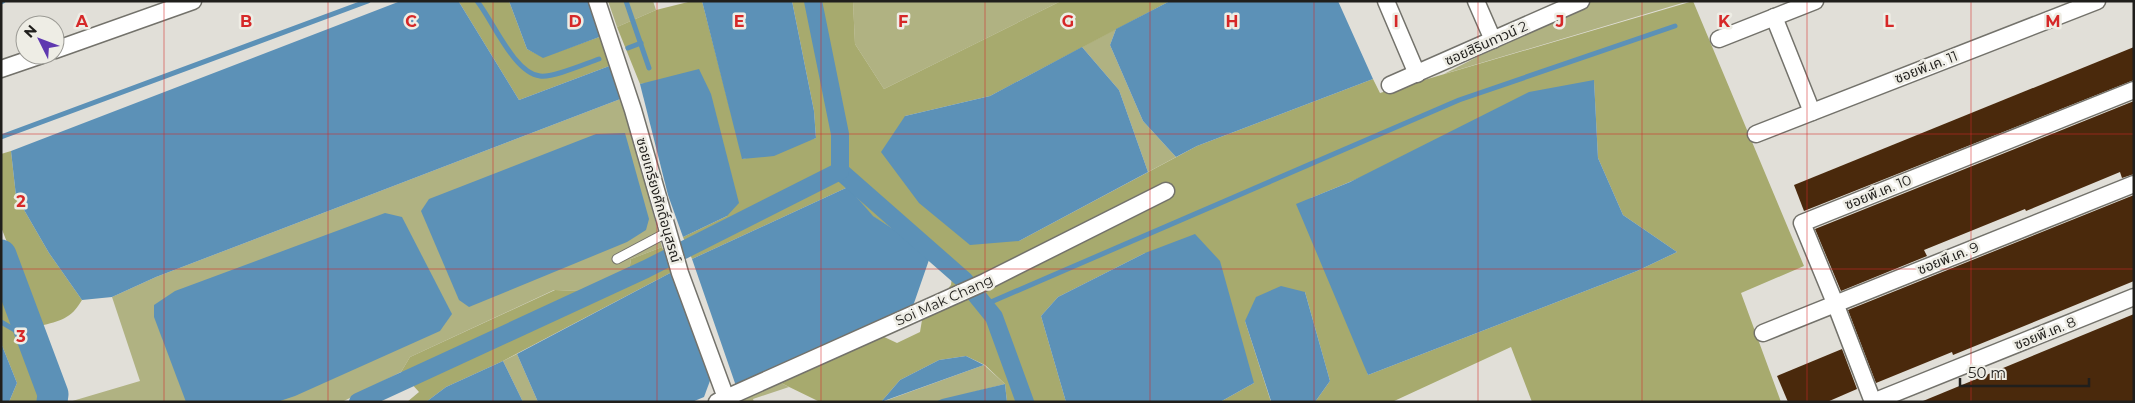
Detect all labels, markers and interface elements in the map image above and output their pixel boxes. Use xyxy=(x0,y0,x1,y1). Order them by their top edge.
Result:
text: A xyxy=(75,12,89,31)
text: B xyxy=(240,12,252,31)
text: C xyxy=(405,12,417,31)
text: D xyxy=(568,12,582,31)
text: E xyxy=(734,12,744,31)
text: F xyxy=(898,12,908,31)
text: G xyxy=(1062,12,1074,31)
text: H xyxy=(1226,12,1238,31)
text: I xyxy=(1393,12,1399,31)
text: J xyxy=(1555,12,1564,31)
text: K xyxy=(1718,12,1731,31)
text: L xyxy=(1884,12,1894,31)
text: M xyxy=(2045,12,2061,31)
north arrow xyxy=(15,15,65,65)
street label: ซอยสิรินทาวน์ 2 xyxy=(1442,17,1530,69)
text: N xyxy=(20,21,41,42)
street label: ซอยพี.เค. 11 xyxy=(1892,47,1960,87)
street label: ซอยเกรียงศักดิ์อนุสรณ์ xyxy=(633,135,685,265)
street label: ซอยพี.เค. 10 xyxy=(1842,170,1914,214)
text: 2 xyxy=(16,192,26,211)
street label: ซอยพี.เค. 9 xyxy=(1915,238,1981,278)
street label: Soi Mak Chang xyxy=(892,270,996,330)
street label: ซอยพี.เค. 8 xyxy=(2011,312,2079,354)
text: 3 xyxy=(15,327,26,346)
scale bar xyxy=(1960,356,2089,388)
text: 50 m xyxy=(1968,363,2006,382)

